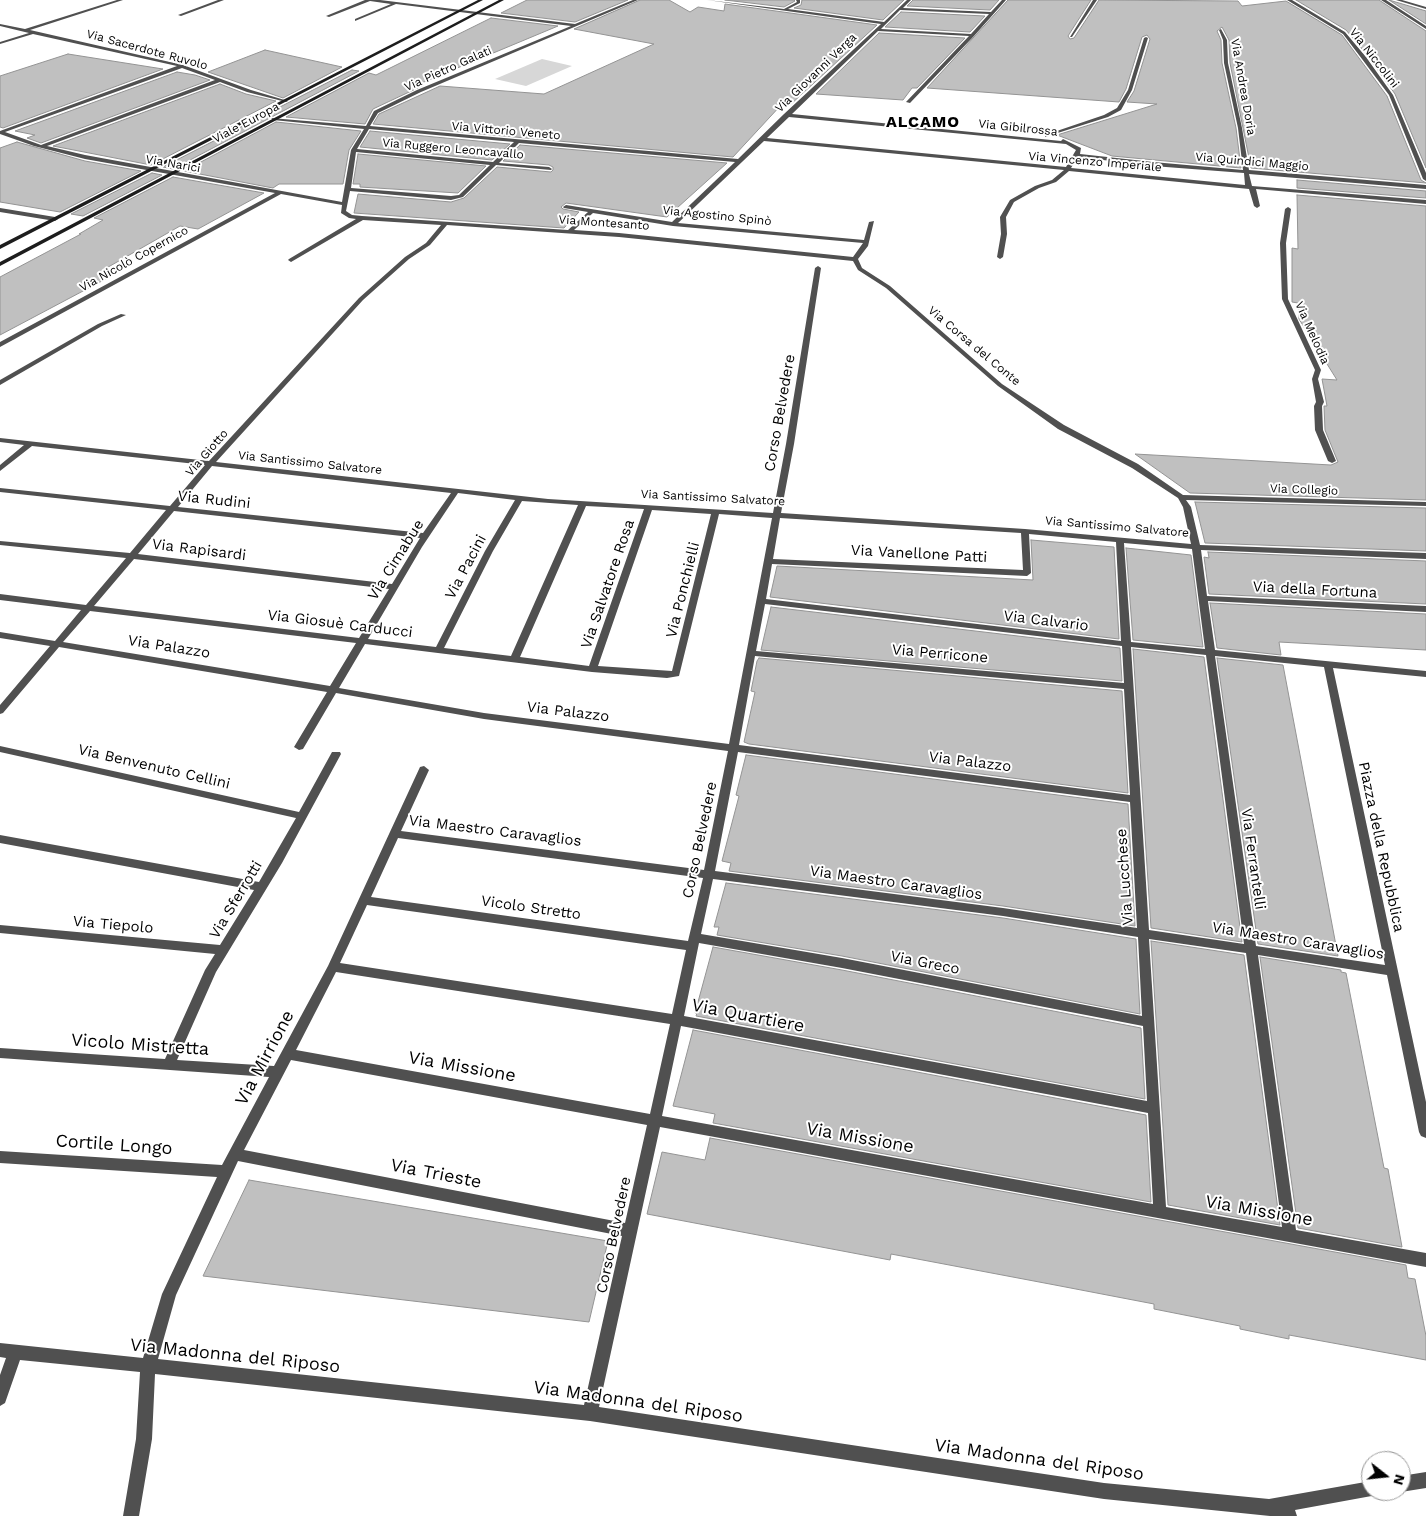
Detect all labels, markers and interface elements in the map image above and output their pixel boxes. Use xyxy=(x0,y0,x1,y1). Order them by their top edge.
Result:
street label: Via Niccolini xyxy=(1346,25,1402,91)
street label: Via Sacerdote Ruvolo xyxy=(85,27,209,73)
street label: Via Giovanni Verga xyxy=(772,30,860,116)
street label: Via Andrea Doria xyxy=(1227,38,1259,136)
street label: Via Pietro Galati xyxy=(402,43,494,95)
street label: Viale Europa xyxy=(210,99,282,147)
district label: ALCAMO xyxy=(885,112,961,132)
street label: Via Gibilrossa xyxy=(978,117,1058,139)
street label: Via Vittorio Veneto xyxy=(451,119,561,143)
street label: Via Ruggero Leoncavallo xyxy=(382,136,524,162)
street label: Via Vincenzo Imperiale xyxy=(1028,149,1162,175)
street label: Via Quindici Maggio xyxy=(1195,150,1309,174)
street label: Via Narici xyxy=(144,152,202,176)
street label: Via Agostino Spinò xyxy=(662,203,772,229)
street label: Via Montesanto xyxy=(558,213,650,233)
street label: Via Nicolò Copernico xyxy=(77,223,191,295)
street label: Via Melodia xyxy=(1292,299,1332,367)
street label: Via Corsa del Conte xyxy=(925,303,1023,389)
street label: Corso Belvedere xyxy=(761,353,799,473)
street label: Via Giotto xyxy=(183,427,231,479)
street label: Via Santissimo Salvatore xyxy=(237,448,383,478)
street label: Via Collegio xyxy=(1270,482,1338,498)
street label: Via Rudini xyxy=(177,487,251,513)
street label: Via Santissimo Salvatore xyxy=(640,487,786,509)
street label: Via Santissimo Salvatore xyxy=(1044,514,1190,540)
street label: Via Cimabue xyxy=(364,516,428,604)
street label: Via Salvatore Rosa xyxy=(577,517,639,651)
street label: Via Pacini xyxy=(441,532,491,602)
street label: Via Rapisardi xyxy=(151,535,247,565)
street label: Via Ponchielli xyxy=(662,540,704,640)
street label: Via Vanellone Patti xyxy=(850,541,988,567)
street label: Via della Fortuna xyxy=(1252,578,1378,602)
street label: Via Giosuè Carducci xyxy=(266,606,414,642)
street label: Via Calvario xyxy=(1002,607,1090,635)
street label: Via Palazzo xyxy=(127,632,211,662)
street label: Via Perricone xyxy=(891,641,989,667)
street label: Via Palazzo xyxy=(526,698,610,726)
street label: Via Benvenuto Cellini xyxy=(76,741,232,793)
street label: Via Palazzo xyxy=(928,748,1012,776)
street label: Piazza della Repubblica xyxy=(1354,760,1408,934)
street label: Corso Belvedere xyxy=(679,780,721,900)
street label: Via Ferrantelli xyxy=(1237,807,1269,911)
street label: Via Maestro Caravaglios xyxy=(408,811,582,851)
street label: Via Lucchese xyxy=(1113,828,1137,926)
street label: Via Sferrotti xyxy=(206,858,266,942)
street label: Via Maestro Caravaglios xyxy=(809,862,983,904)
street label: Vicolo Stretto xyxy=(480,892,582,924)
street label: Via Tiepolo xyxy=(72,913,154,937)
street label: Via Maestro Caravaglios xyxy=(1211,919,1385,963)
street label: Via Greco xyxy=(889,947,961,979)
street label: Via Quartiere xyxy=(690,994,806,1038)
street label: Via Mirrione xyxy=(231,1007,299,1109)
street label: Vicolo Mistretta xyxy=(70,1029,210,1061)
street label: Via Missione xyxy=(406,1047,518,1087)
street label: Via Missione xyxy=(804,1118,916,1158)
street label: Cortile Longo xyxy=(55,1130,173,1160)
street label: Via Trieste xyxy=(389,1155,483,1193)
street label: Corso Belvedere xyxy=(593,1175,635,1295)
street label: Via Missione xyxy=(1203,1191,1315,1231)
street label: Via Madonna del Riposo xyxy=(129,1334,341,1378)
street label: Via Madonna del Riposo xyxy=(532,1377,744,1427)
street label: Via Madonna del Riposo xyxy=(933,1435,1145,1485)
north arrow xyxy=(1361,1451,1411,1501)
text: N xyxy=(1390,1473,1409,1487)

